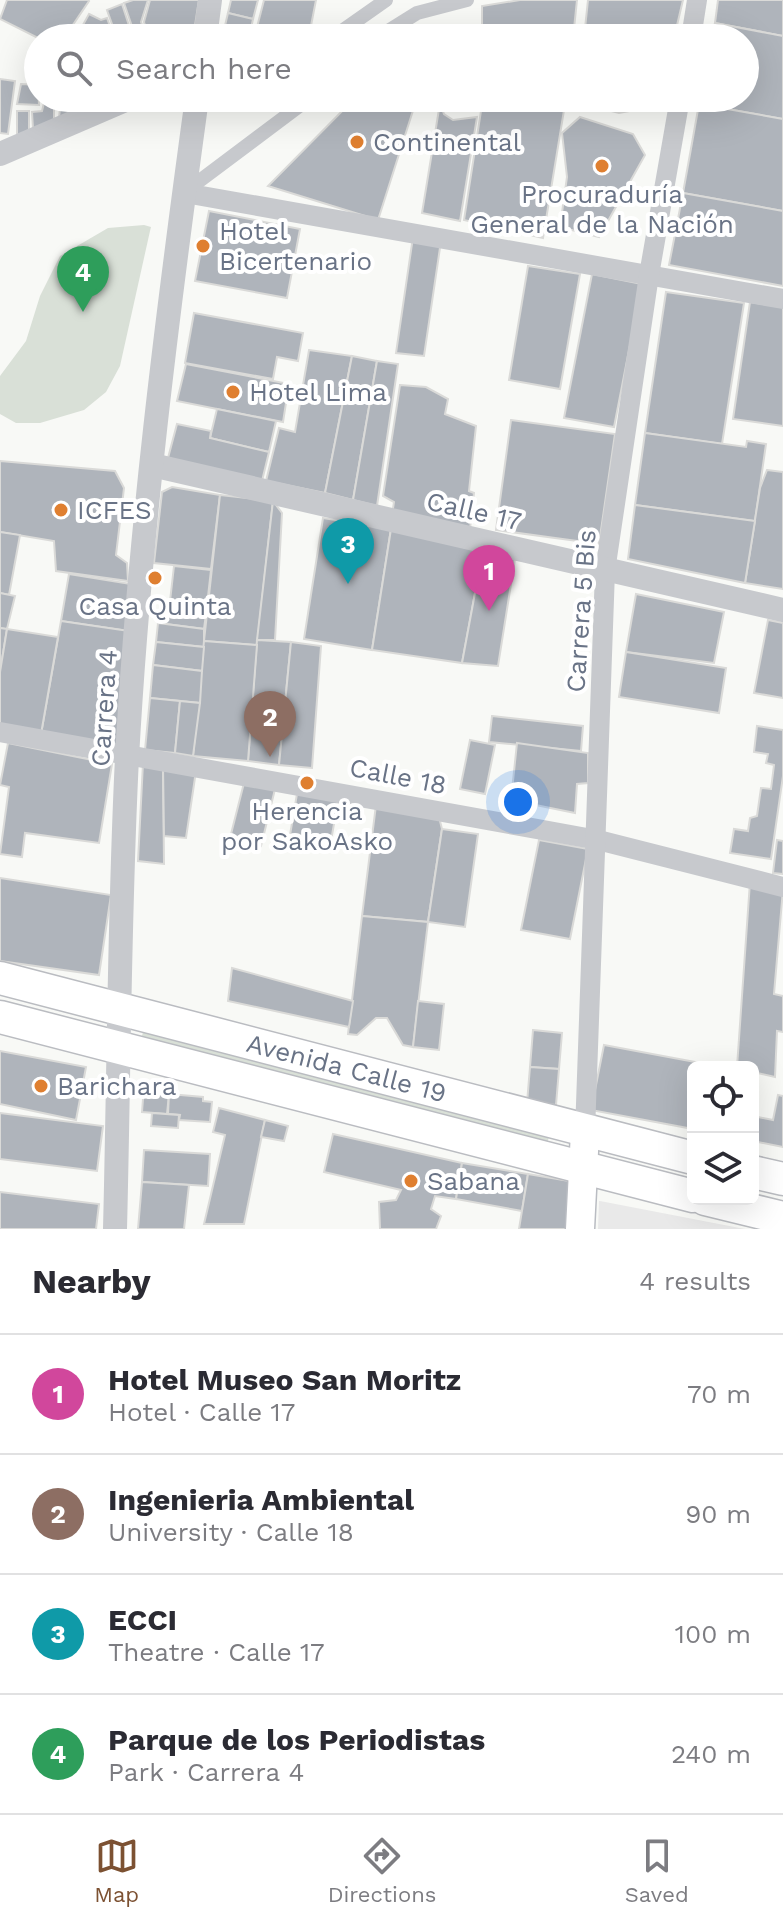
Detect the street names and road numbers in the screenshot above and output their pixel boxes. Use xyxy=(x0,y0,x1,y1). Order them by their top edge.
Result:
street label: Calle 17 xyxy=(424,486,524,536)
street label: Carrera 5 Bis xyxy=(560,529,602,693)
street label: Carrera 4 xyxy=(85,648,123,768)
street label: Calle 18 xyxy=(347,752,449,800)
street label: Avenida Calle 19 xyxy=(243,1028,450,1108)

